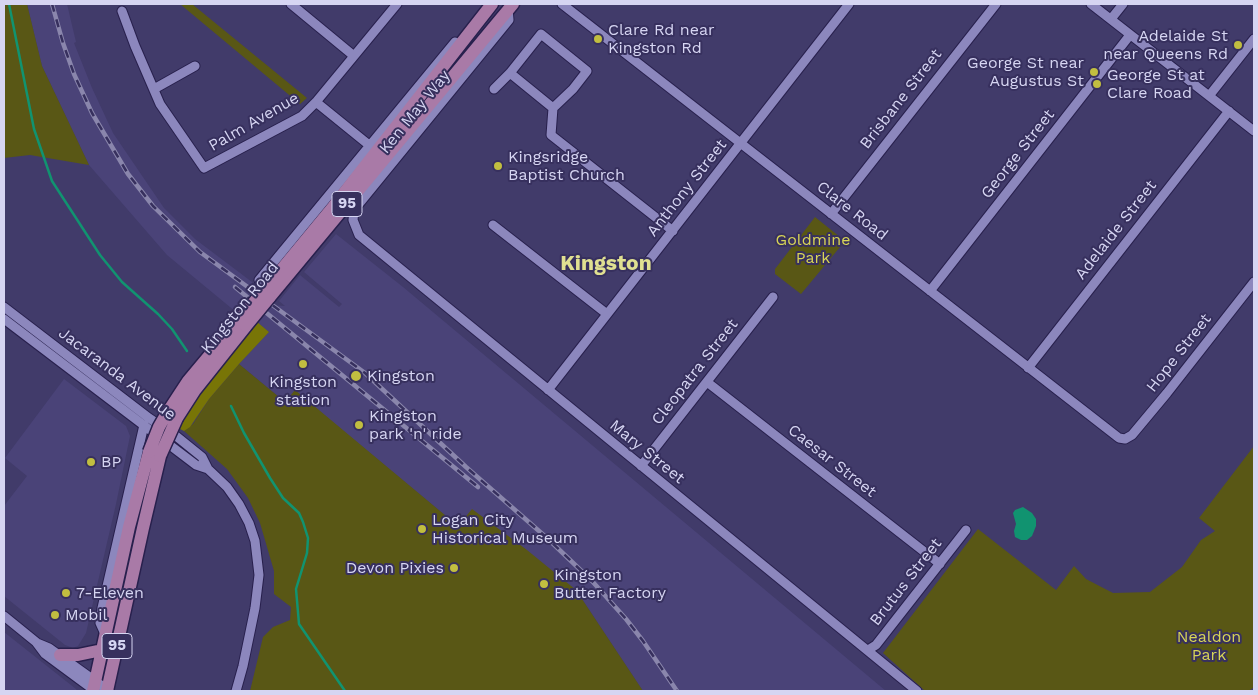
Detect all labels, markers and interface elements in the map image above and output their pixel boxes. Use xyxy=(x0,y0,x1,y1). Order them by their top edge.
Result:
place label: Clare Rd near Kingston Rd xyxy=(608,20,714,58)
place label: Adelaide St near Queens Rd xyxy=(1103,26,1228,64)
marker: Clare Rd near Kingston Rd xyxy=(592,33,604,45)
marker: Adelaide St near Queens Rd xyxy=(1232,39,1244,51)
street label: Brisbane Street xyxy=(856,45,946,153)
place label: George St near Augustus St xyxy=(967,53,1084,91)
place label: George St at Clare Road xyxy=(1107,65,1205,103)
street label: Ken May Way xyxy=(375,66,455,158)
marker: George St near Augustus St xyxy=(1088,66,1100,78)
marker: George St at Clare Road xyxy=(1091,78,1103,90)
street label: Palm Avenue xyxy=(205,88,303,156)
street label: George Street xyxy=(977,106,1059,202)
street label: Anthony Street xyxy=(643,136,731,240)
place label: Kingsridge Baptist Church xyxy=(508,147,625,185)
marker: Kingsridge Baptist Church xyxy=(492,160,504,172)
street label: Clare Road xyxy=(813,177,891,245)
street label: Adelaide Street xyxy=(1071,177,1161,283)
road number: 95 xyxy=(332,192,362,216)
park label: Goldmine Park xyxy=(776,230,850,268)
district label: Kingston xyxy=(560,251,652,277)
street label: Kingston Road xyxy=(197,258,283,358)
street label: Hope Street xyxy=(1142,310,1216,396)
street label: Cleopatra Street xyxy=(648,315,742,429)
street label: Jacaranda Avenue xyxy=(54,324,180,424)
marker: Kingston station xyxy=(297,358,309,370)
place label: Kingston xyxy=(367,366,435,386)
marker: Kingston xyxy=(349,369,363,383)
place label: Kingston station xyxy=(269,372,337,410)
place label: Kingston park 'n' ride xyxy=(369,406,462,444)
street label: Mary Street xyxy=(606,416,688,488)
marker: Kingston park 'n' ride xyxy=(353,419,365,431)
street label: Caesar Street xyxy=(784,421,880,501)
place label: BP xyxy=(101,452,121,472)
marker: BP xyxy=(85,456,97,468)
place label: Logan City Historical Museum xyxy=(432,510,578,548)
marker: Logan City Historical Museum xyxy=(416,523,428,535)
street label: Brutus Street xyxy=(866,535,946,629)
place label: Devon Pixies xyxy=(346,558,444,578)
marker: Devon Pixies xyxy=(448,562,460,574)
place label: Kingston Butter Factory xyxy=(554,565,666,603)
marker: Kingston Butter Factory xyxy=(538,578,550,590)
place label: 7-Eleven xyxy=(76,583,144,603)
marker: 7-Eleven xyxy=(60,587,72,599)
place label: Mobil xyxy=(65,605,107,625)
marker: Mobil xyxy=(49,609,61,621)
park label: Nealdon Park xyxy=(1177,627,1241,665)
road number: 95 xyxy=(102,634,132,658)

